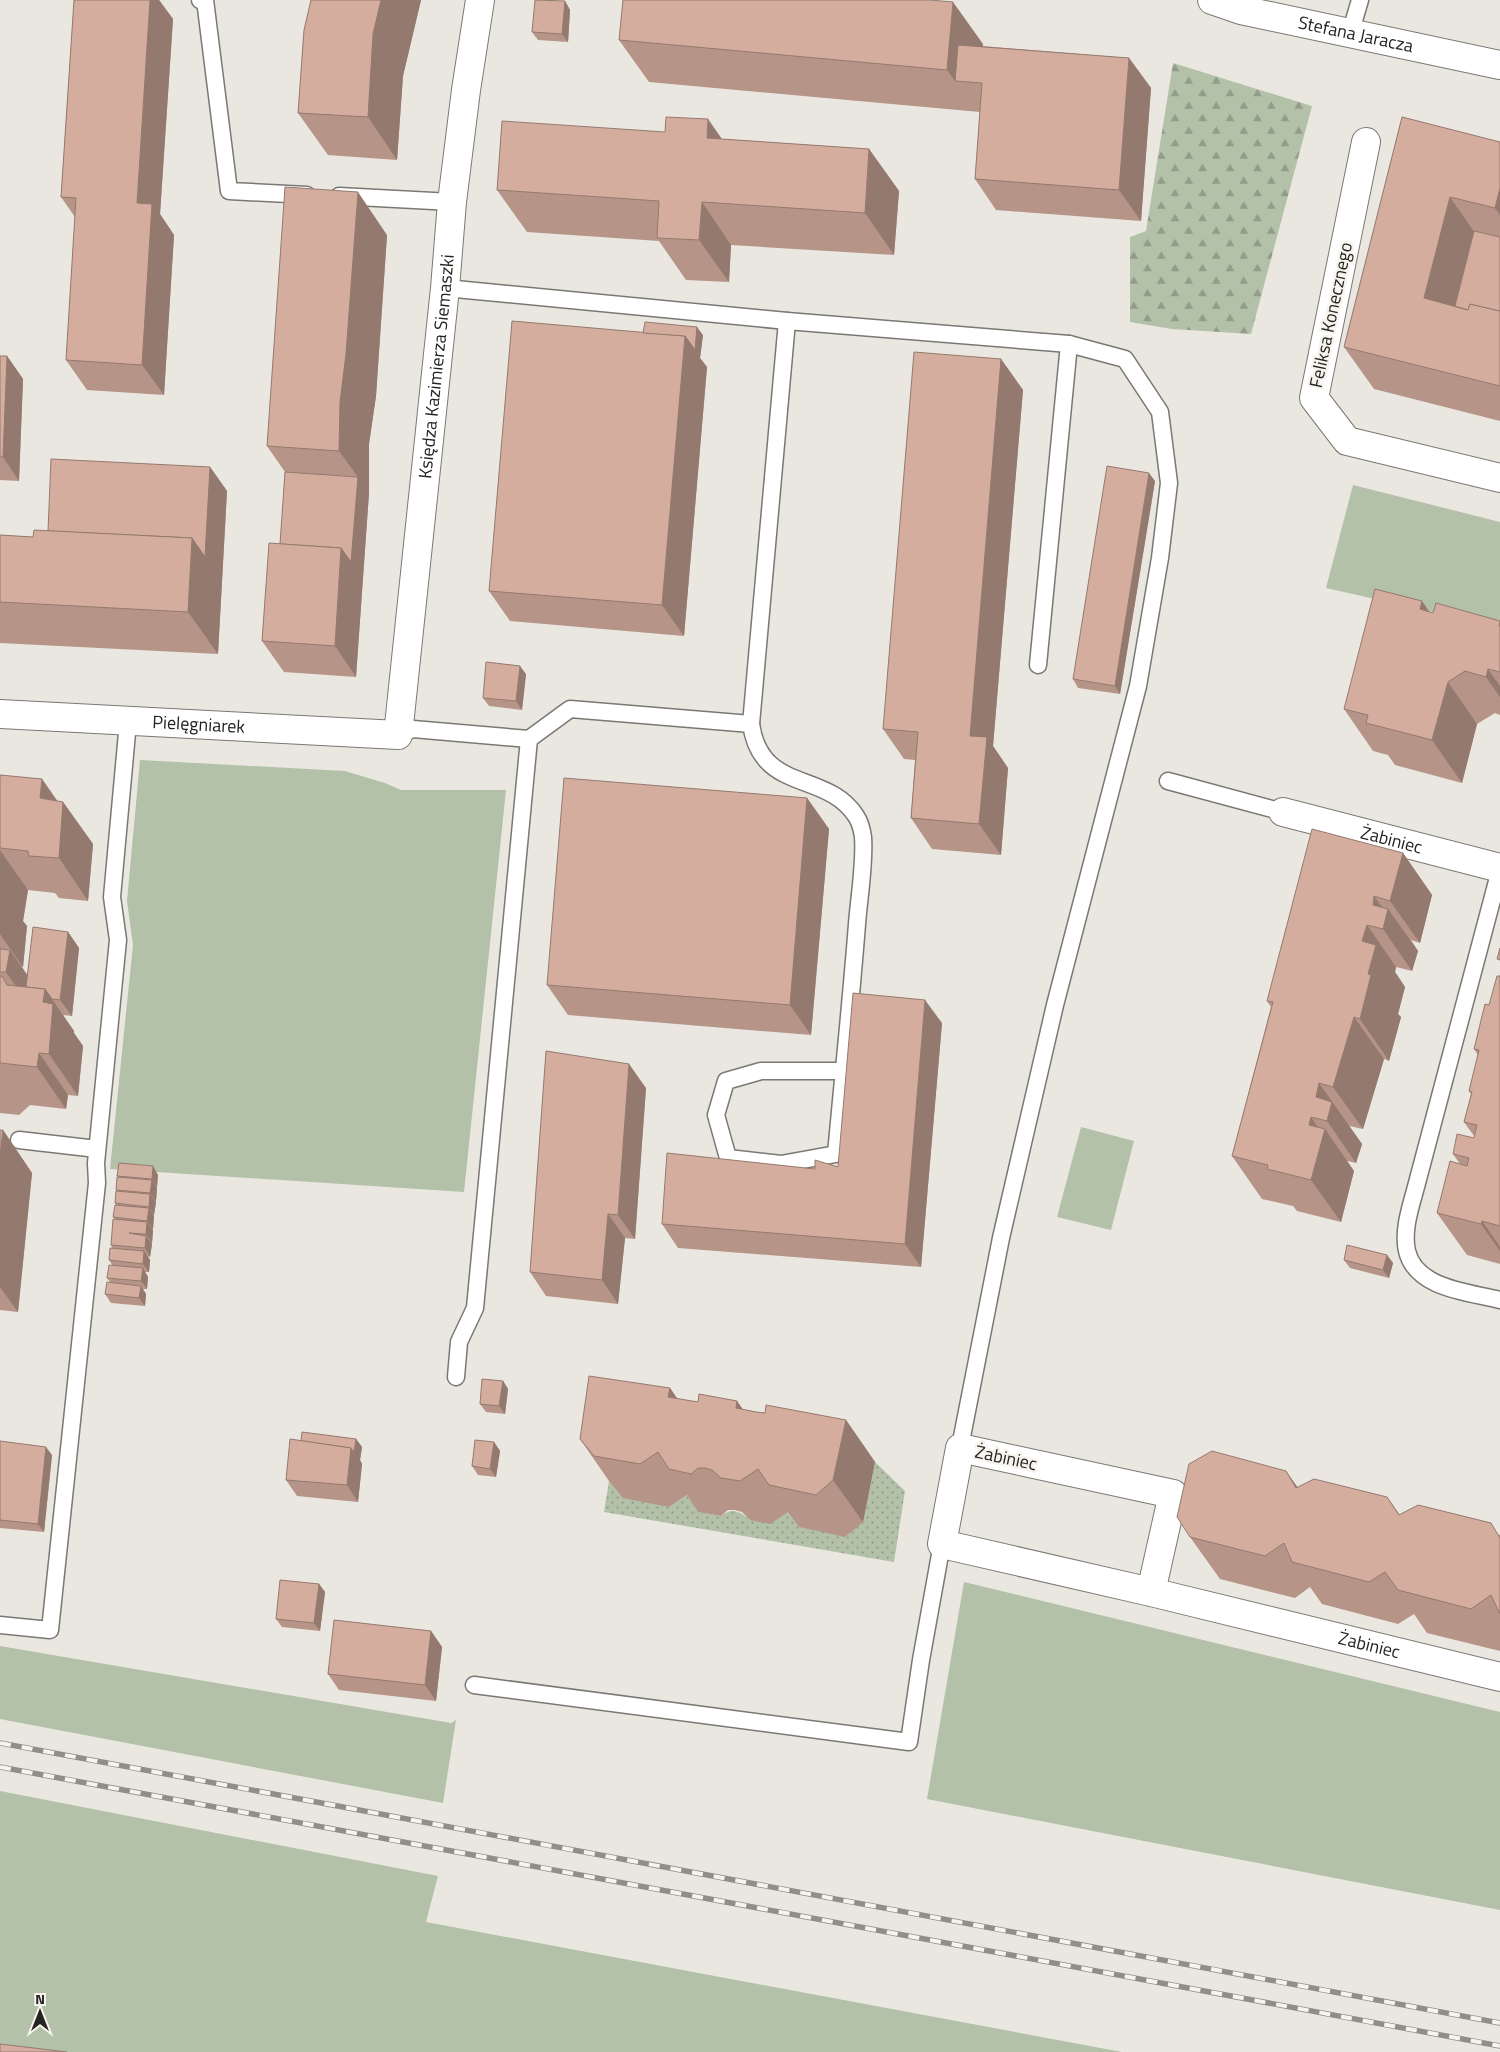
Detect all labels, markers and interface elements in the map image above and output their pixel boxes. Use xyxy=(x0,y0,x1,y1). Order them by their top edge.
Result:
street label: Stefana Jaracza xyxy=(1296,8,1416,59)
street label: Feliksa Konecznego xyxy=(1302,240,1359,390)
street label: Księdza Kazimierza Siemaszki xyxy=(411,253,461,480)
street label: Pielęgniarek xyxy=(152,708,246,740)
street label: Żabiniec xyxy=(1358,819,1425,860)
street label: Żabiniec xyxy=(973,1438,1040,1477)
street label: Żabiniec xyxy=(1336,1624,1403,1665)
north arrow xyxy=(15,1987,65,2037)
text: N xyxy=(35,1988,45,2009)

